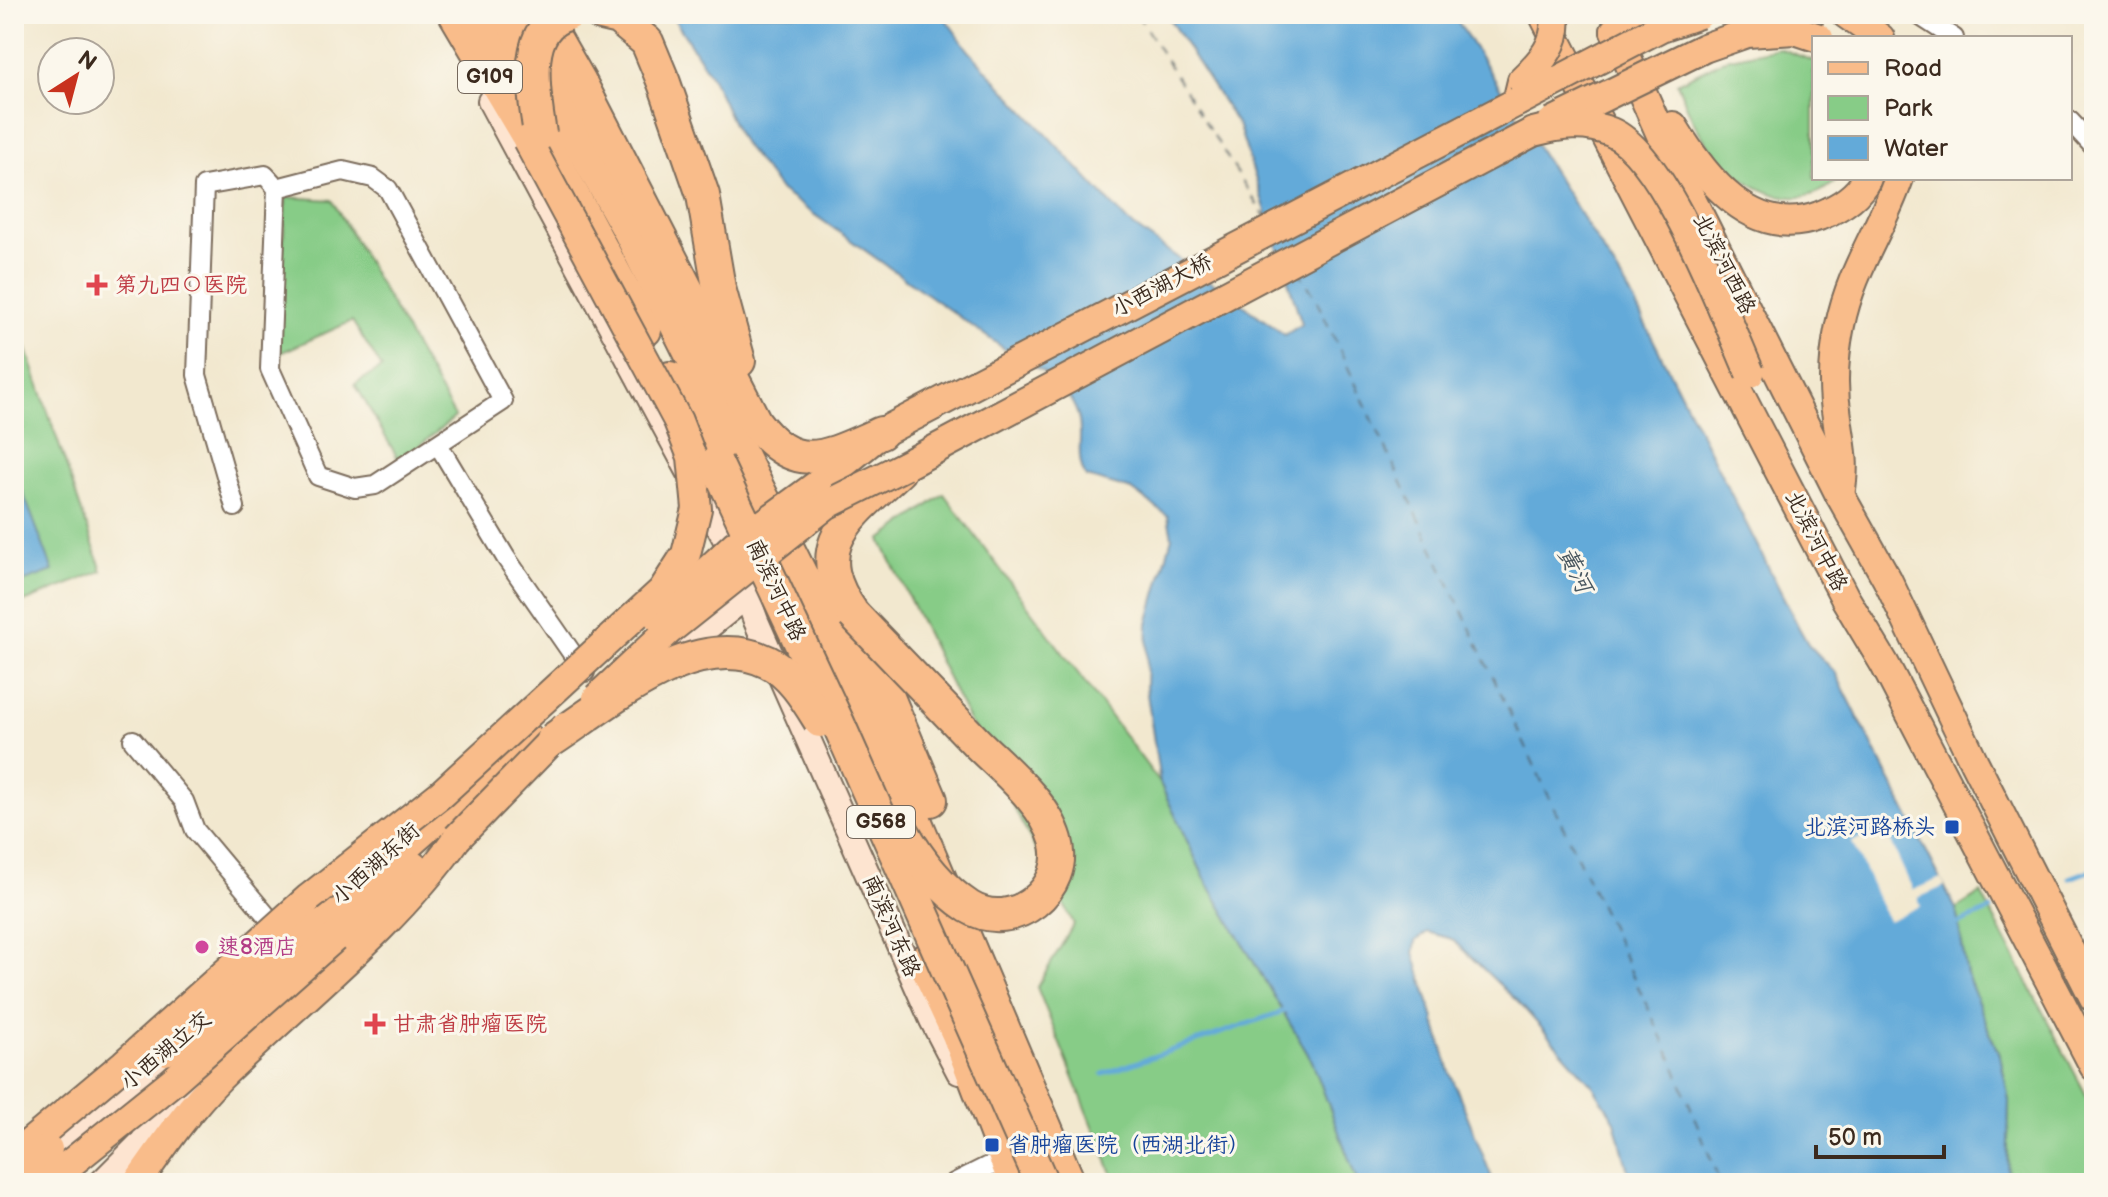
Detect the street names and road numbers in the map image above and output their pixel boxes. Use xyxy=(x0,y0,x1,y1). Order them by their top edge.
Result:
road number: G109 xyxy=(458,61,522,93)
street label: 北滨河西路 xyxy=(1687,209,1761,319)
street label: 小西湖大桥 xyxy=(1107,248,1217,324)
street label: 北滨河中路 xyxy=(1779,486,1853,596)
street label: 南滨河中路 xyxy=(741,534,811,646)
road number: G568 xyxy=(847,806,915,838)
street label: 小西湖东街 xyxy=(326,817,426,911)
street label: 南滨河东路 xyxy=(856,870,926,982)
street label: 小西湖立交 xyxy=(115,1005,217,1097)

